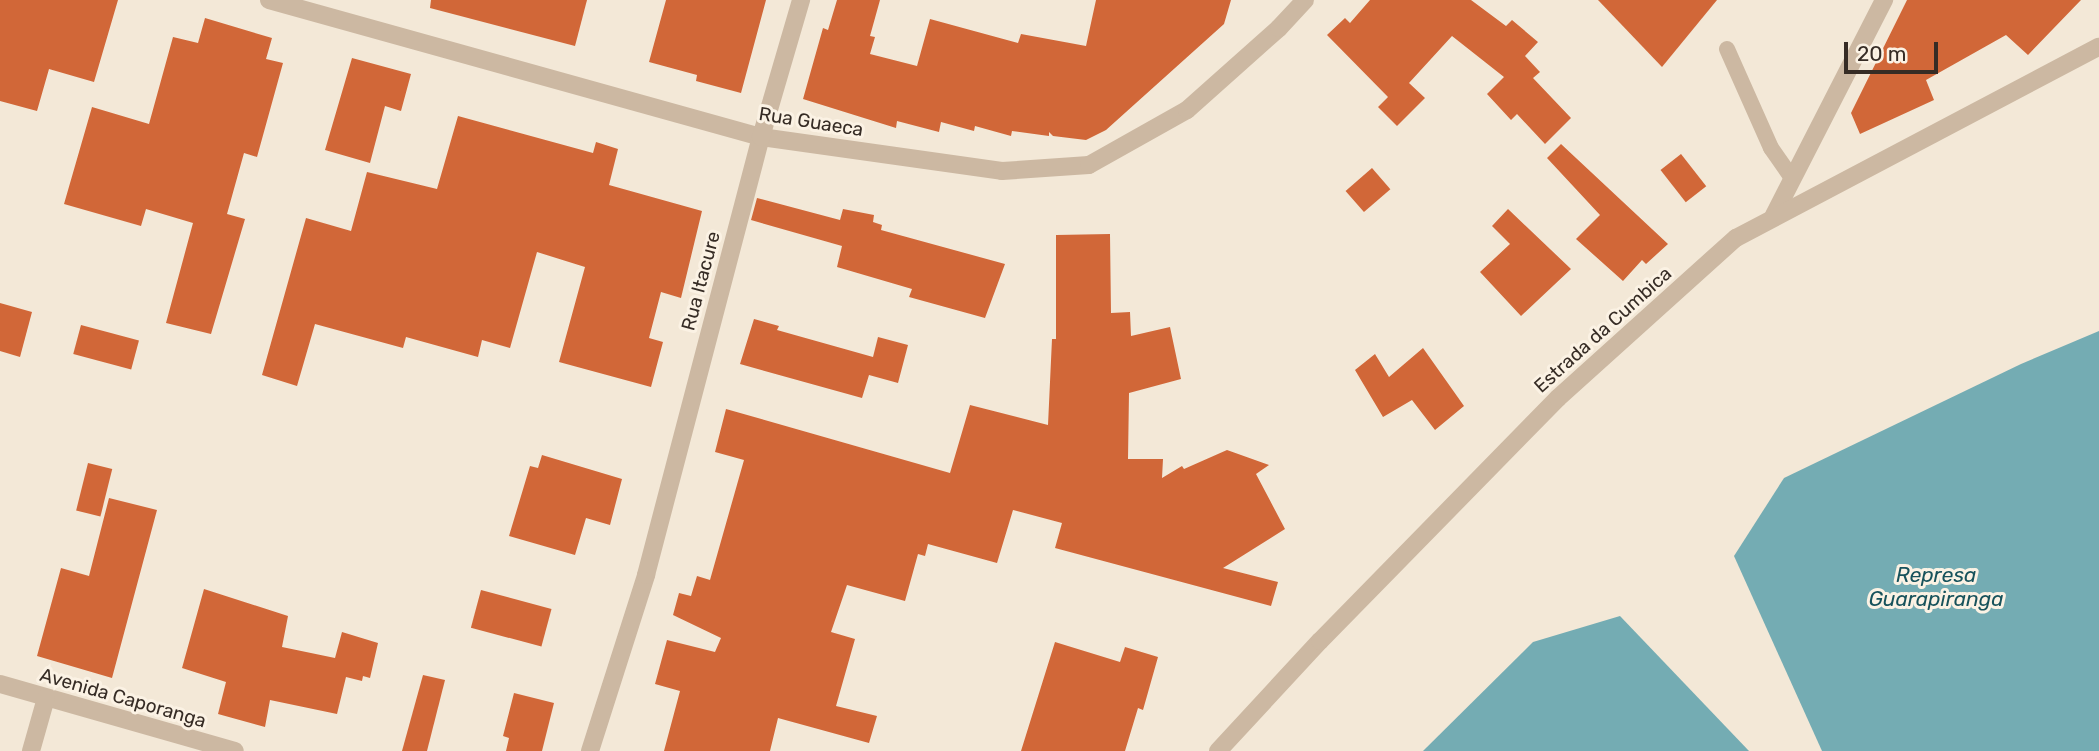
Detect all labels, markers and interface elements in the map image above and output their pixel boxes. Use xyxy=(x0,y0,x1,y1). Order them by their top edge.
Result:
scale bar xyxy=(1847,28,1941,72)
text: 20 m xyxy=(1857,41,1906,66)
street label: Rua Guaeca xyxy=(757,102,865,142)
street label: Rua Itacure xyxy=(677,229,725,333)
street label: Estrada da Cumbica xyxy=(1530,262,1676,398)
water label: Represa Guarapiranga xyxy=(1868,562,2004,612)
street label: Avenida Caporanga xyxy=(37,663,209,733)

